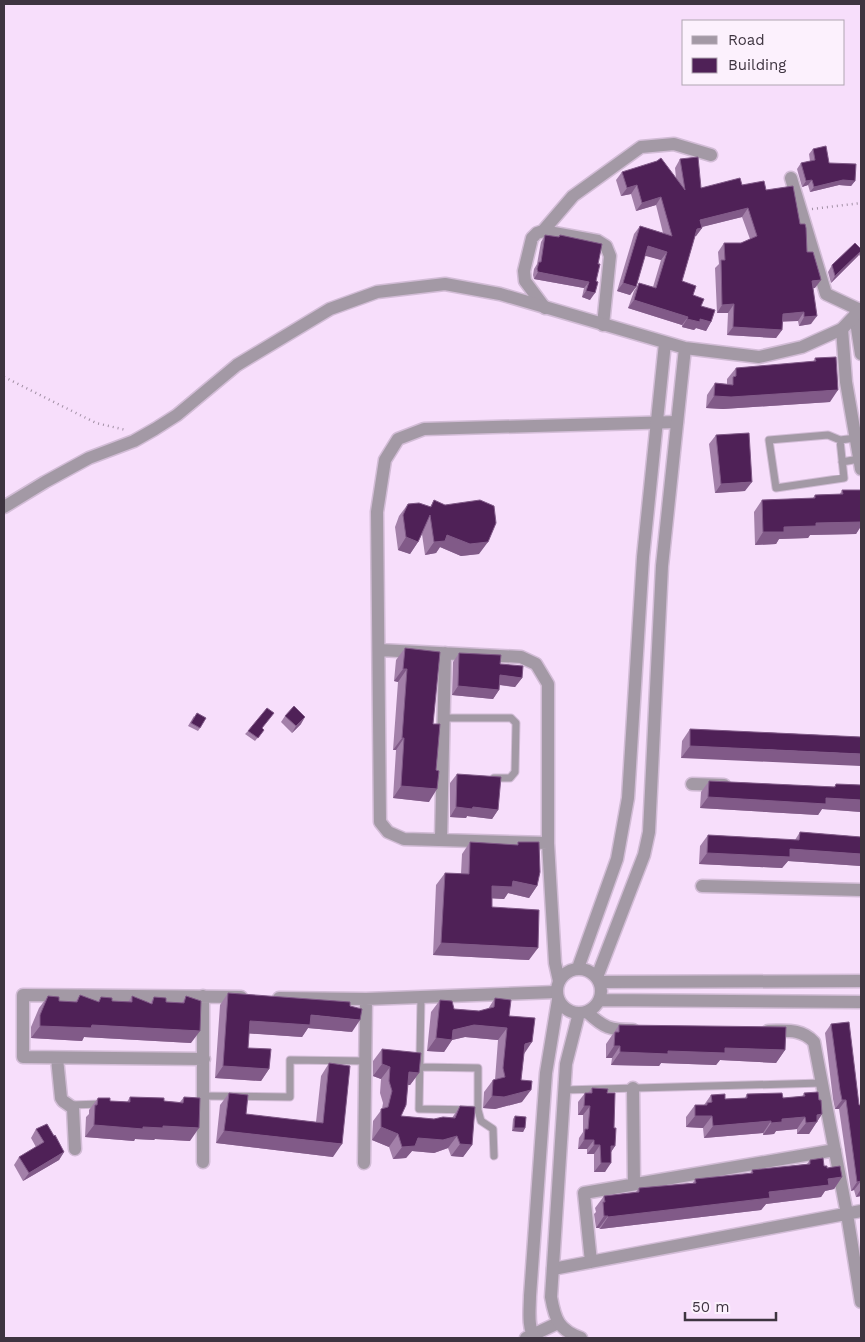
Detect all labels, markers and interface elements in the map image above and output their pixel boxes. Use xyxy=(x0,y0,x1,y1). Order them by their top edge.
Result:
legend xyxy=(682,20,845,85)
text: Road xyxy=(728,31,765,49)
text: Building xyxy=(728,56,786,74)
scale bar xyxy=(685,1290,776,1322)
text: 50 m xyxy=(692,1298,729,1316)

